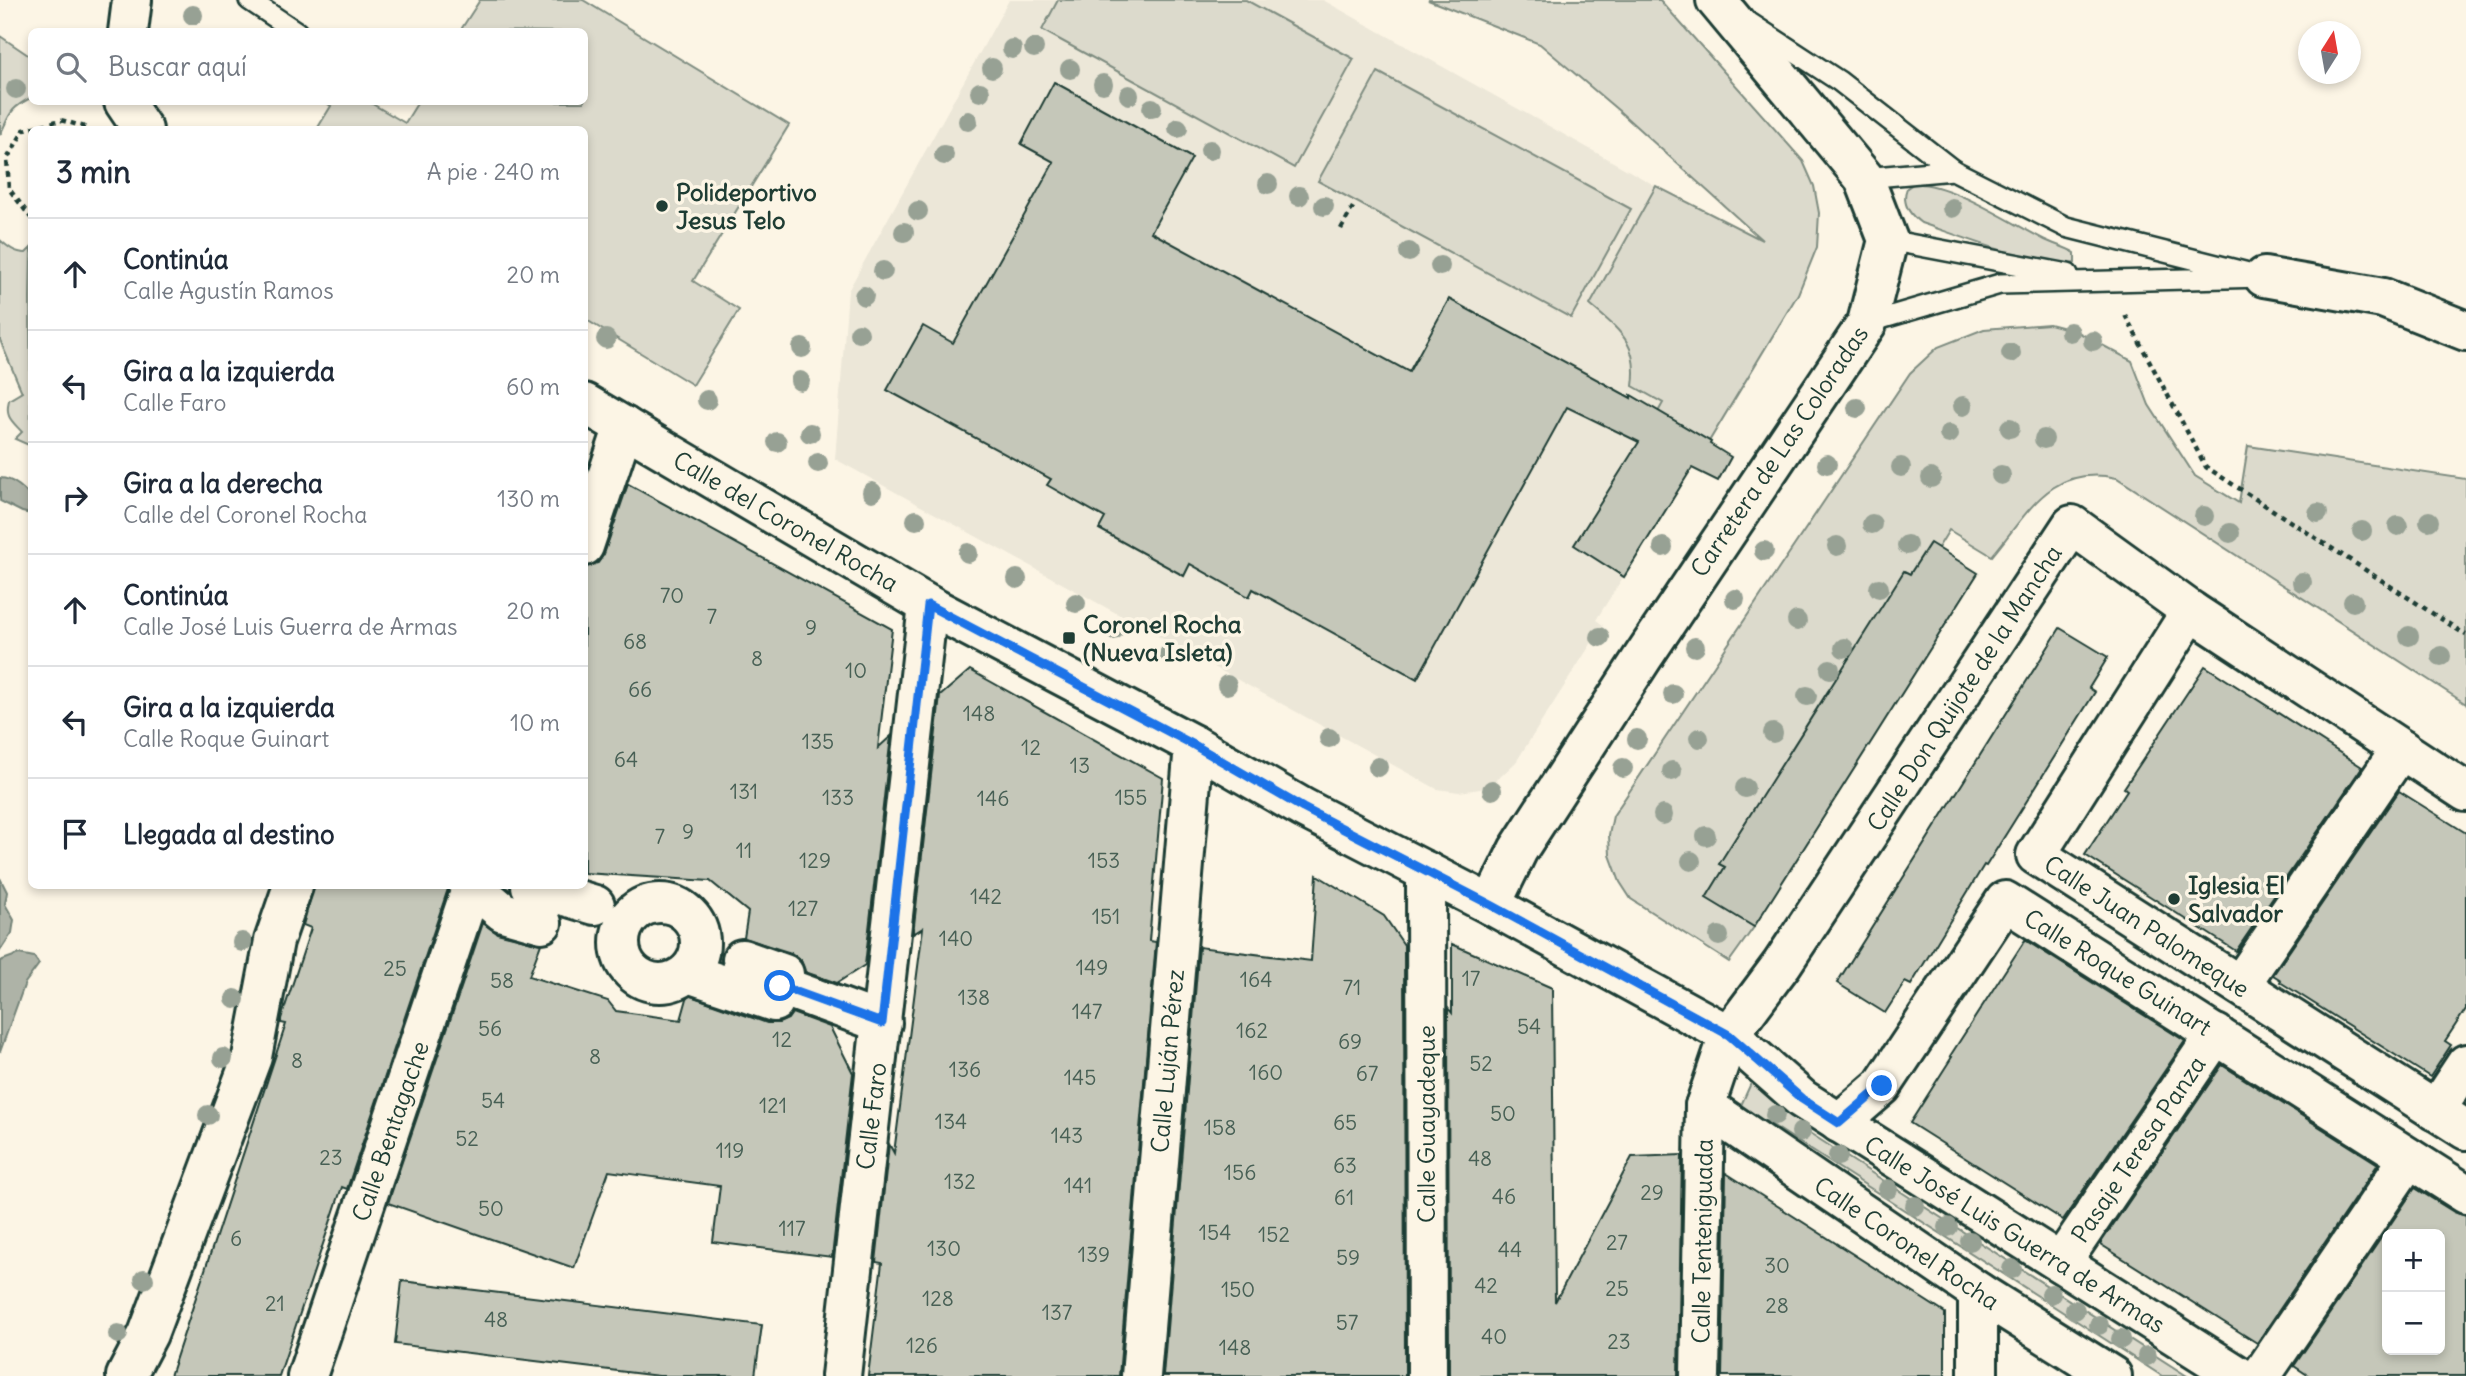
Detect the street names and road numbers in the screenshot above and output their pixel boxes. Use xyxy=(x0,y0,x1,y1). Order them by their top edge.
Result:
street label: Carretera de Las Coloradas xyxy=(1684,320,1874,582)
street label: Calle del Coronel Rocha xyxy=(668,444,904,598)
street label: Calle Don Quijote de la Mancha xyxy=(1860,539,2068,837)
street label: Calle Juan Palomeque xyxy=(2039,848,2255,1004)
street label: Calle Roque Guinart xyxy=(2019,902,2217,1042)
street label: Calle Luján Pérez xyxy=(1144,968,1190,1154)
street label: Calle Guayadeque xyxy=(1411,1025,1441,1223)
street label: Calle Bentagache xyxy=(345,1037,435,1225)
street label: Pasaje Teresa Panza xyxy=(2064,1050,2212,1248)
street label: Calle Faro xyxy=(850,1061,892,1171)
street label: Calle José Luis Guerra de Armas xyxy=(1859,1129,2171,1339)
street label: Calle Tenteniguada xyxy=(1685,1138,1719,1344)
street label: Calle Coronel Rocha xyxy=(1809,1170,2005,1316)

